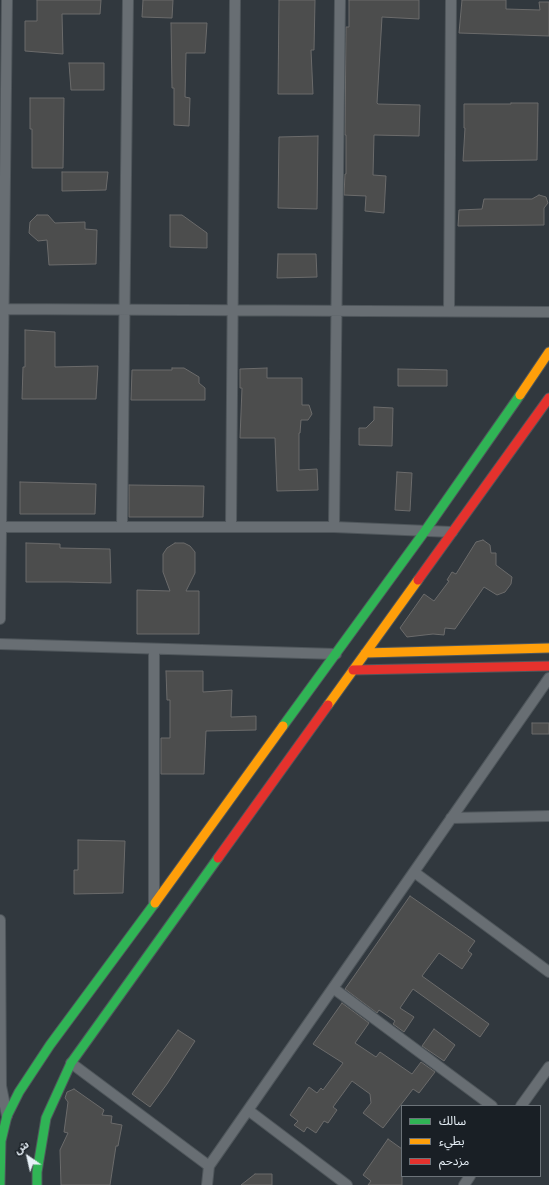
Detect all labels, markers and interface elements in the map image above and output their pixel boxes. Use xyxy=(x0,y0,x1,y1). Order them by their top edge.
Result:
legend xyxy=(401,1105,541,1177)
text: سالك xyxy=(439,1113,466,1129)
text: بطيء xyxy=(439,1133,465,1149)
north arrow xyxy=(8,1137,48,1177)
text: ش xyxy=(11,1137,31,1157)
text: مزدحم xyxy=(439,1153,469,1169)

